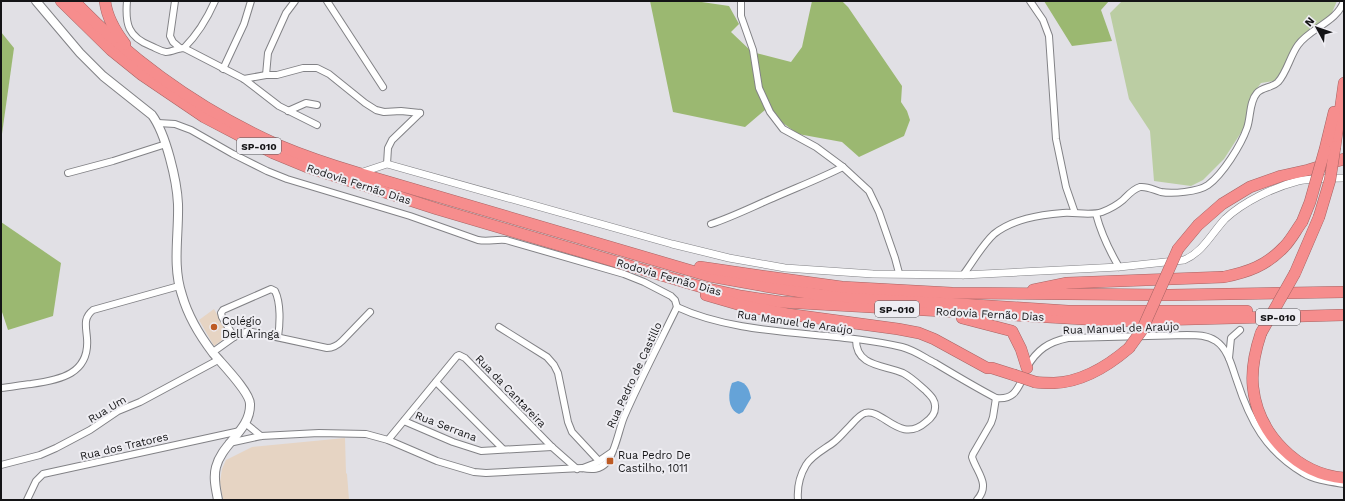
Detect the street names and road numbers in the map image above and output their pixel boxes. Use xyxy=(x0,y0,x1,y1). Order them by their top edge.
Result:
road number: SP-010 xyxy=(237,138,281,154)
street label: Rodovia Fernão Dias xyxy=(305,161,413,208)
street label: Rodovia Fernão Dias xyxy=(615,256,723,299)
road number: SP-010 xyxy=(875,301,919,317)
street label: Rodovia Fernão Dias xyxy=(935,305,1045,324)
street label: Rua Manuel de Araújo xyxy=(736,308,854,337)
road number: SP-010 xyxy=(1256,309,1300,325)
street label: Rua Pedro de Castillo xyxy=(604,320,665,430)
street label: Rua Manuel de Araújo xyxy=(1063,320,1180,337)
street label: Rua da Cantareira xyxy=(473,352,549,430)
street label: Rua Um xyxy=(86,393,129,426)
street label: Rua Serrana xyxy=(413,409,479,444)
street label: Rua dos Tratores xyxy=(79,430,170,463)

